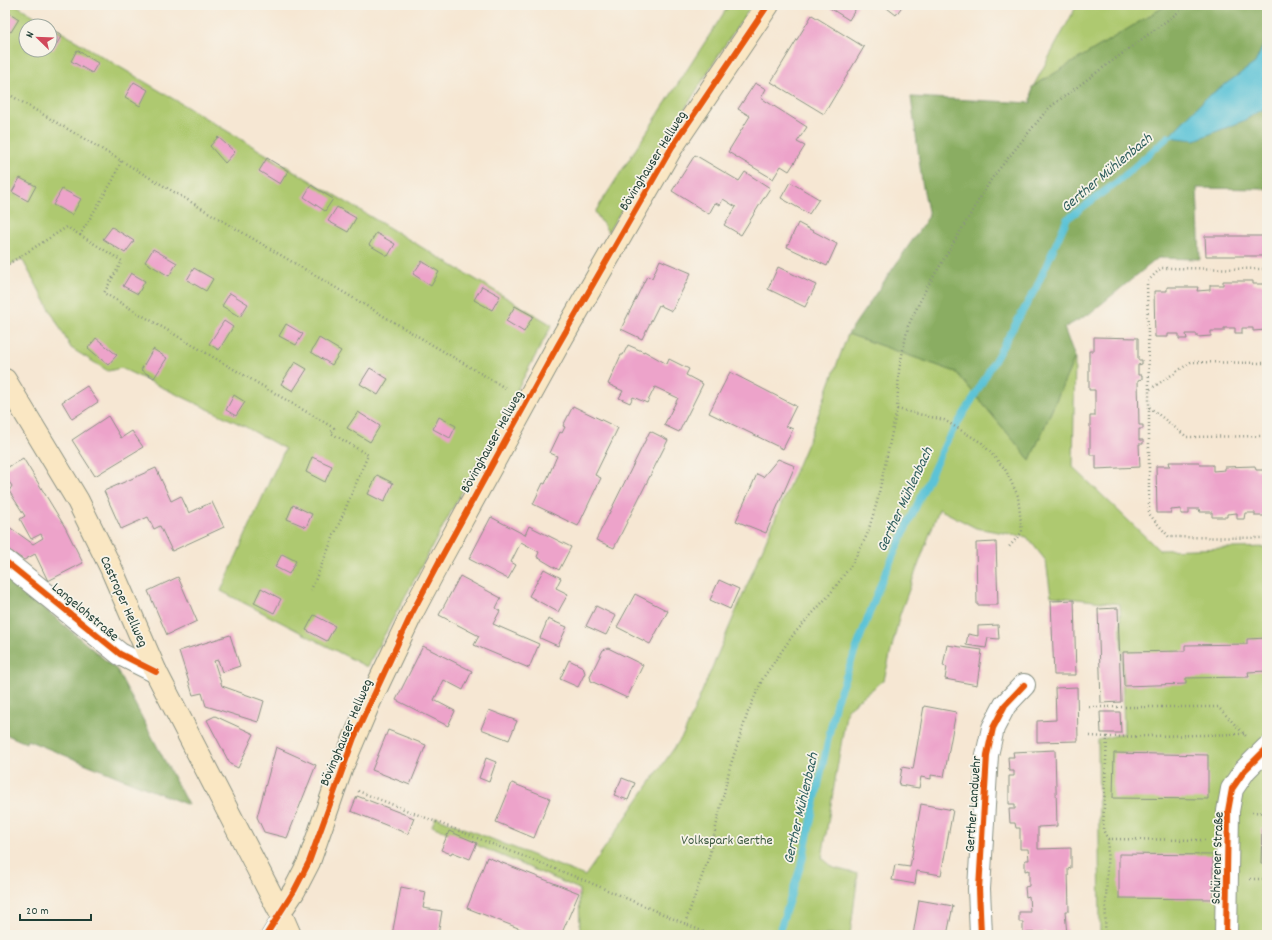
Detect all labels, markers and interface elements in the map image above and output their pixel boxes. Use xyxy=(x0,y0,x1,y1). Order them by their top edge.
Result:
north arrow xyxy=(18,18,58,58)
text: N xyxy=(22,29,39,41)
street label: Bövinghauser Hellweg xyxy=(615,107,693,215)
water label: Gerther Mühlenbach xyxy=(1057,128,1159,218)
street label: Bövinghauser Hellweg xyxy=(456,387,529,497)
water label: Gerther Mühlenbach xyxy=(872,443,940,556)
street label: Castroper Hellweg xyxy=(94,553,152,651)
street label: Langelohstraße xyxy=(47,578,123,647)
street label: Bövinghauser Hellweg xyxy=(315,676,378,789)
water label: Gerther Mühlenbach xyxy=(778,750,826,866)
street label: Gerther Landwehr xyxy=(961,754,987,853)
street label: Schürener Straße xyxy=(1206,811,1230,905)
park label: Volkspark Gerthe xyxy=(681,831,773,851)
scale bar xyxy=(20,896,91,922)
text: 20 m xyxy=(26,903,49,920)

